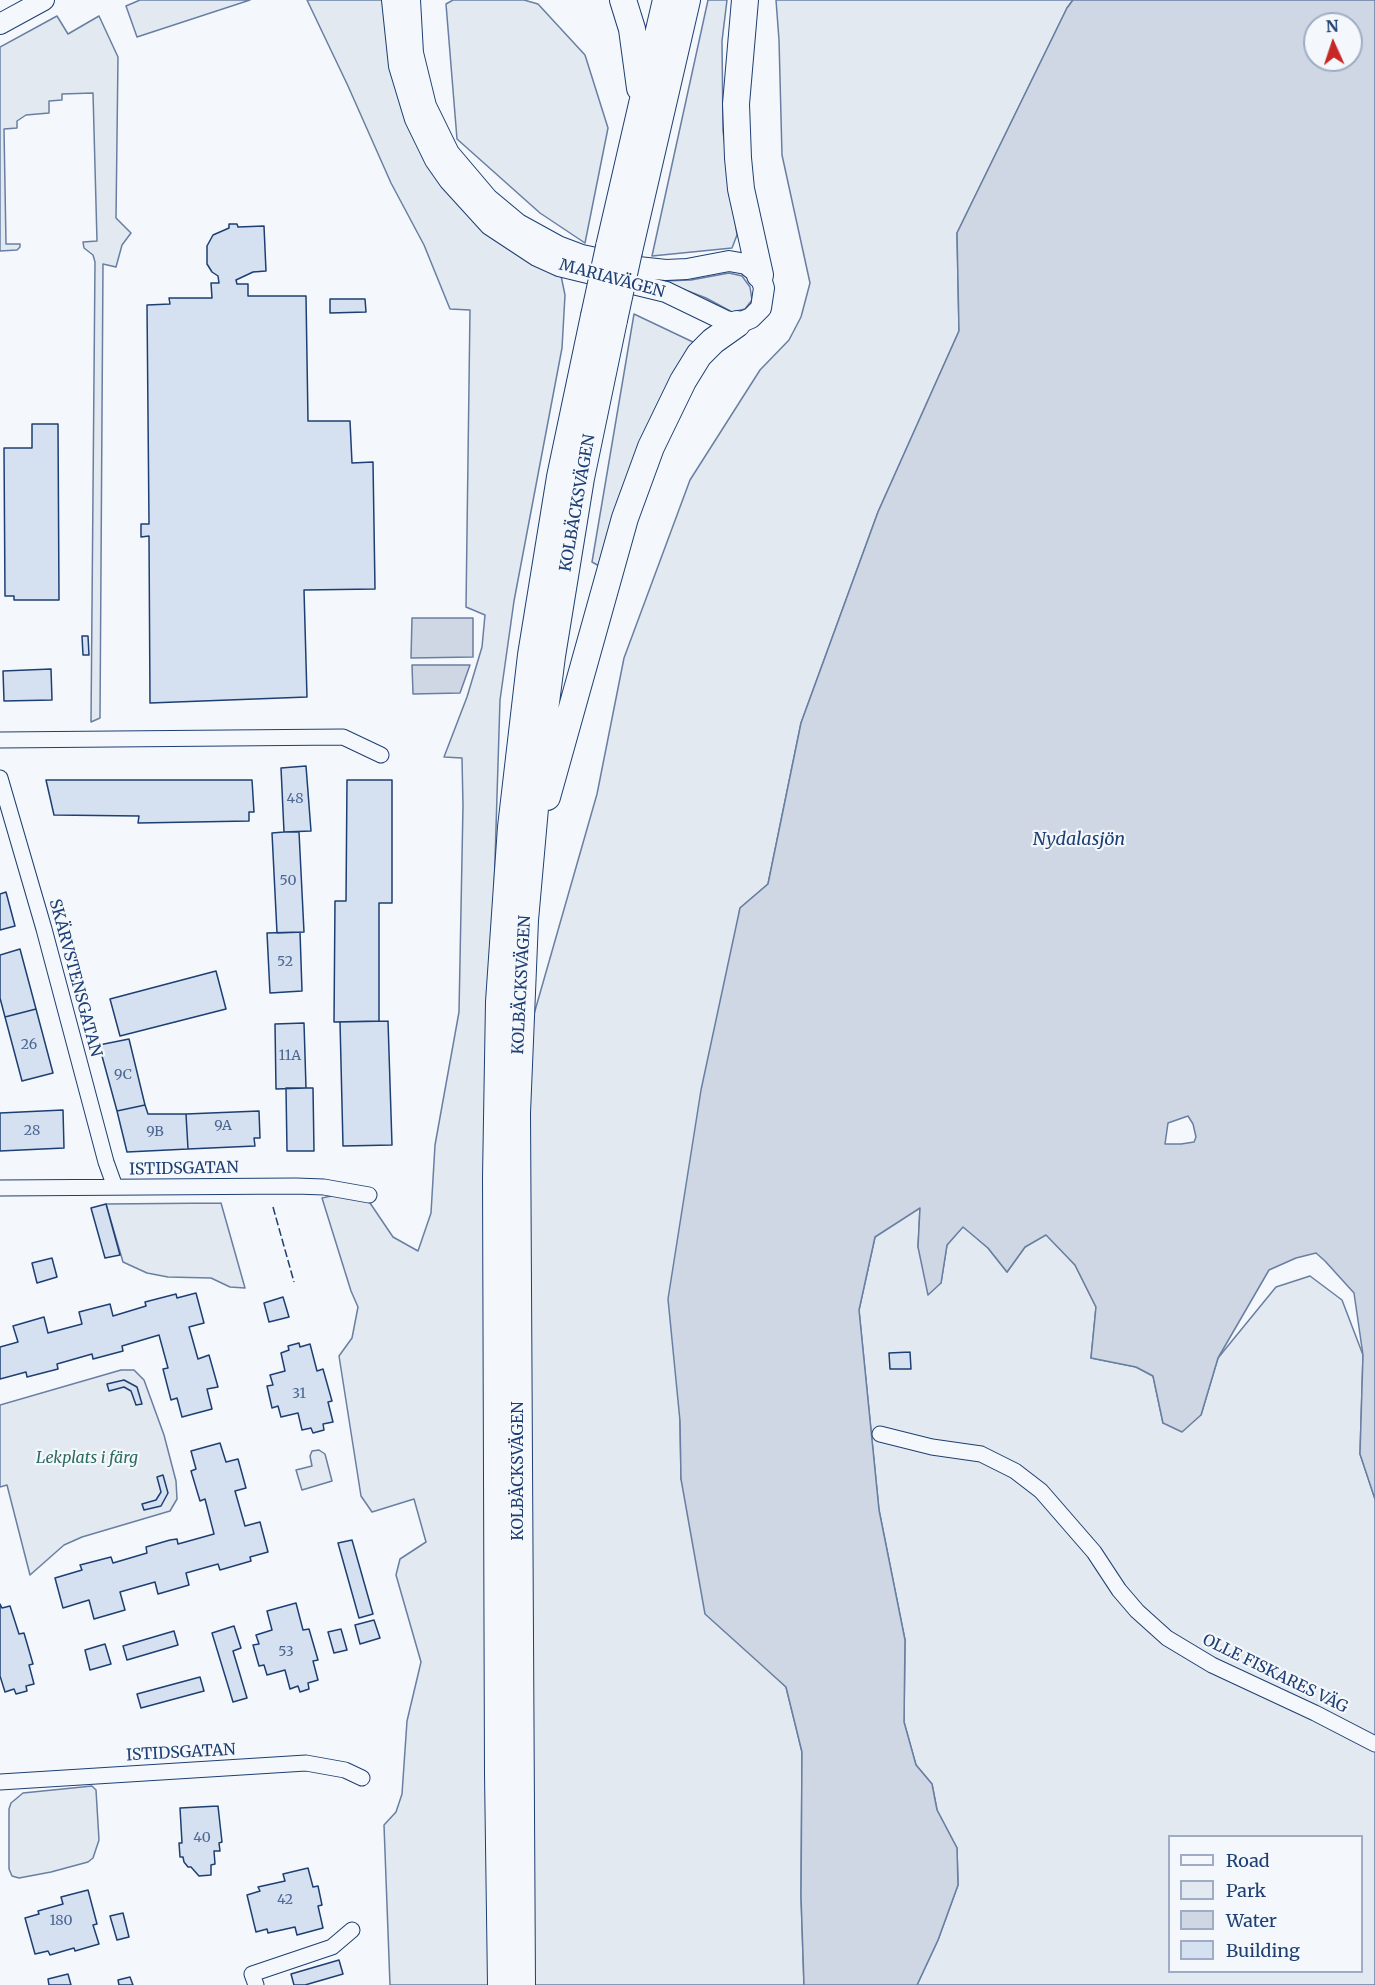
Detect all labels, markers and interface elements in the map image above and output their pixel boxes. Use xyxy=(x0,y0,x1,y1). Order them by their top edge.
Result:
north arrow xyxy=(1303,12,1363,72)
text: N xyxy=(1325,16,1339,36)
street label: MARIAVÄGEN xyxy=(557,256,667,302)
street label: KOLBÄCKSVÄGEN xyxy=(556,433,600,573)
house number: 48 xyxy=(287,791,303,807)
water label: Nydalasjön xyxy=(1033,829,1125,851)
house number: 50 xyxy=(280,873,296,889)
street label: SKÄRVSTENSGATAN xyxy=(45,897,105,1059)
street label: KOLBÄCKSVÄGEN xyxy=(509,915,535,1055)
house number: 52 xyxy=(277,954,293,970)
house number: 26 xyxy=(21,1037,37,1053)
house number: 11A xyxy=(279,1048,301,1064)
house number: 9C xyxy=(114,1067,132,1083)
house number: 9A xyxy=(214,1118,232,1134)
house number: 28 xyxy=(24,1123,40,1139)
house number: 9B xyxy=(146,1124,164,1140)
street label: ISTIDSGATAN xyxy=(129,1158,239,1180)
house number: 31 xyxy=(292,1386,306,1402)
street label: KOLBÄCKSVÄGEN xyxy=(508,1401,528,1541)
park label: Lekplats i färg xyxy=(36,1448,138,1468)
street label: OLLE FISKARES VÄG xyxy=(1199,1631,1351,1717)
house number: 53 xyxy=(278,1644,294,1660)
street label: ISTIDSGATAN xyxy=(126,1741,236,1765)
house number: 40 xyxy=(193,1830,211,1846)
legend xyxy=(1168,1835,1363,1973)
text: Road xyxy=(1226,1849,1270,1872)
text: Park xyxy=(1226,1879,1266,1902)
house number: 42 xyxy=(277,1892,293,1908)
text: Water xyxy=(1226,1909,1277,1932)
house number: 180 xyxy=(49,1913,73,1929)
text: Building xyxy=(1226,1939,1300,1962)

